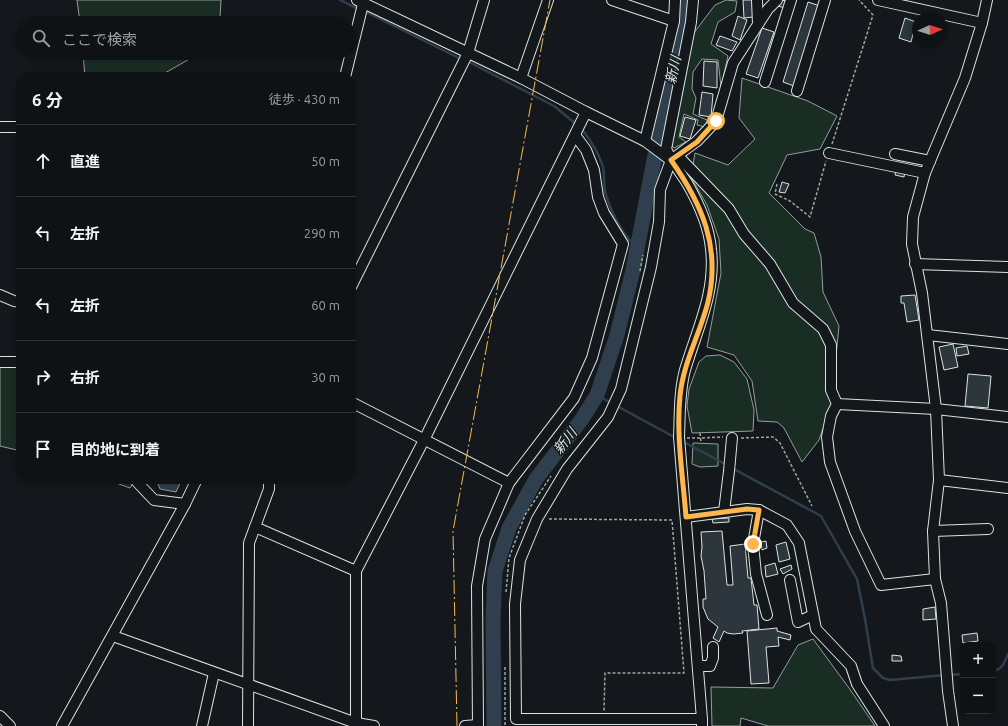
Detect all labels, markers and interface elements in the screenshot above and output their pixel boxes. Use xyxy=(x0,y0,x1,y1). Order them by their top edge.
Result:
north arrow xyxy=(912,12,948,48)
search box xyxy=(16,16,356,60)
icon: search xyxy=(30,27,52,49)
text: ここで検索 xyxy=(62,31,137,48)
water label: 新川 xyxy=(662,53,684,85)
text: 6 分 xyxy=(32,90,63,109)
text: 徒歩 · 430 m xyxy=(269,92,340,106)
route start xyxy=(707,112,725,130)
icon: ahead xyxy=(32,150,54,172)
text: 直進 xyxy=(70,153,100,170)
text: 50 m xyxy=(311,154,340,168)
icon: left xyxy=(32,222,54,244)
text: 左折 xyxy=(70,225,100,242)
text: 290 m xyxy=(304,226,340,240)
icon: left xyxy=(32,294,54,316)
text: 左折 xyxy=(70,297,100,314)
text: 60 m xyxy=(311,298,340,312)
icon: right xyxy=(32,366,54,388)
text: 右折 xyxy=(70,369,100,386)
text: 30 m xyxy=(311,370,340,384)
water label: 新川 xyxy=(550,423,581,457)
icon: arrive xyxy=(32,438,54,460)
text: 目的地に到着 xyxy=(70,441,160,458)
route end xyxy=(744,535,762,553)
map controls xyxy=(960,642,996,714)
button: + xyxy=(960,642,996,678)
button: − xyxy=(960,678,996,714)

